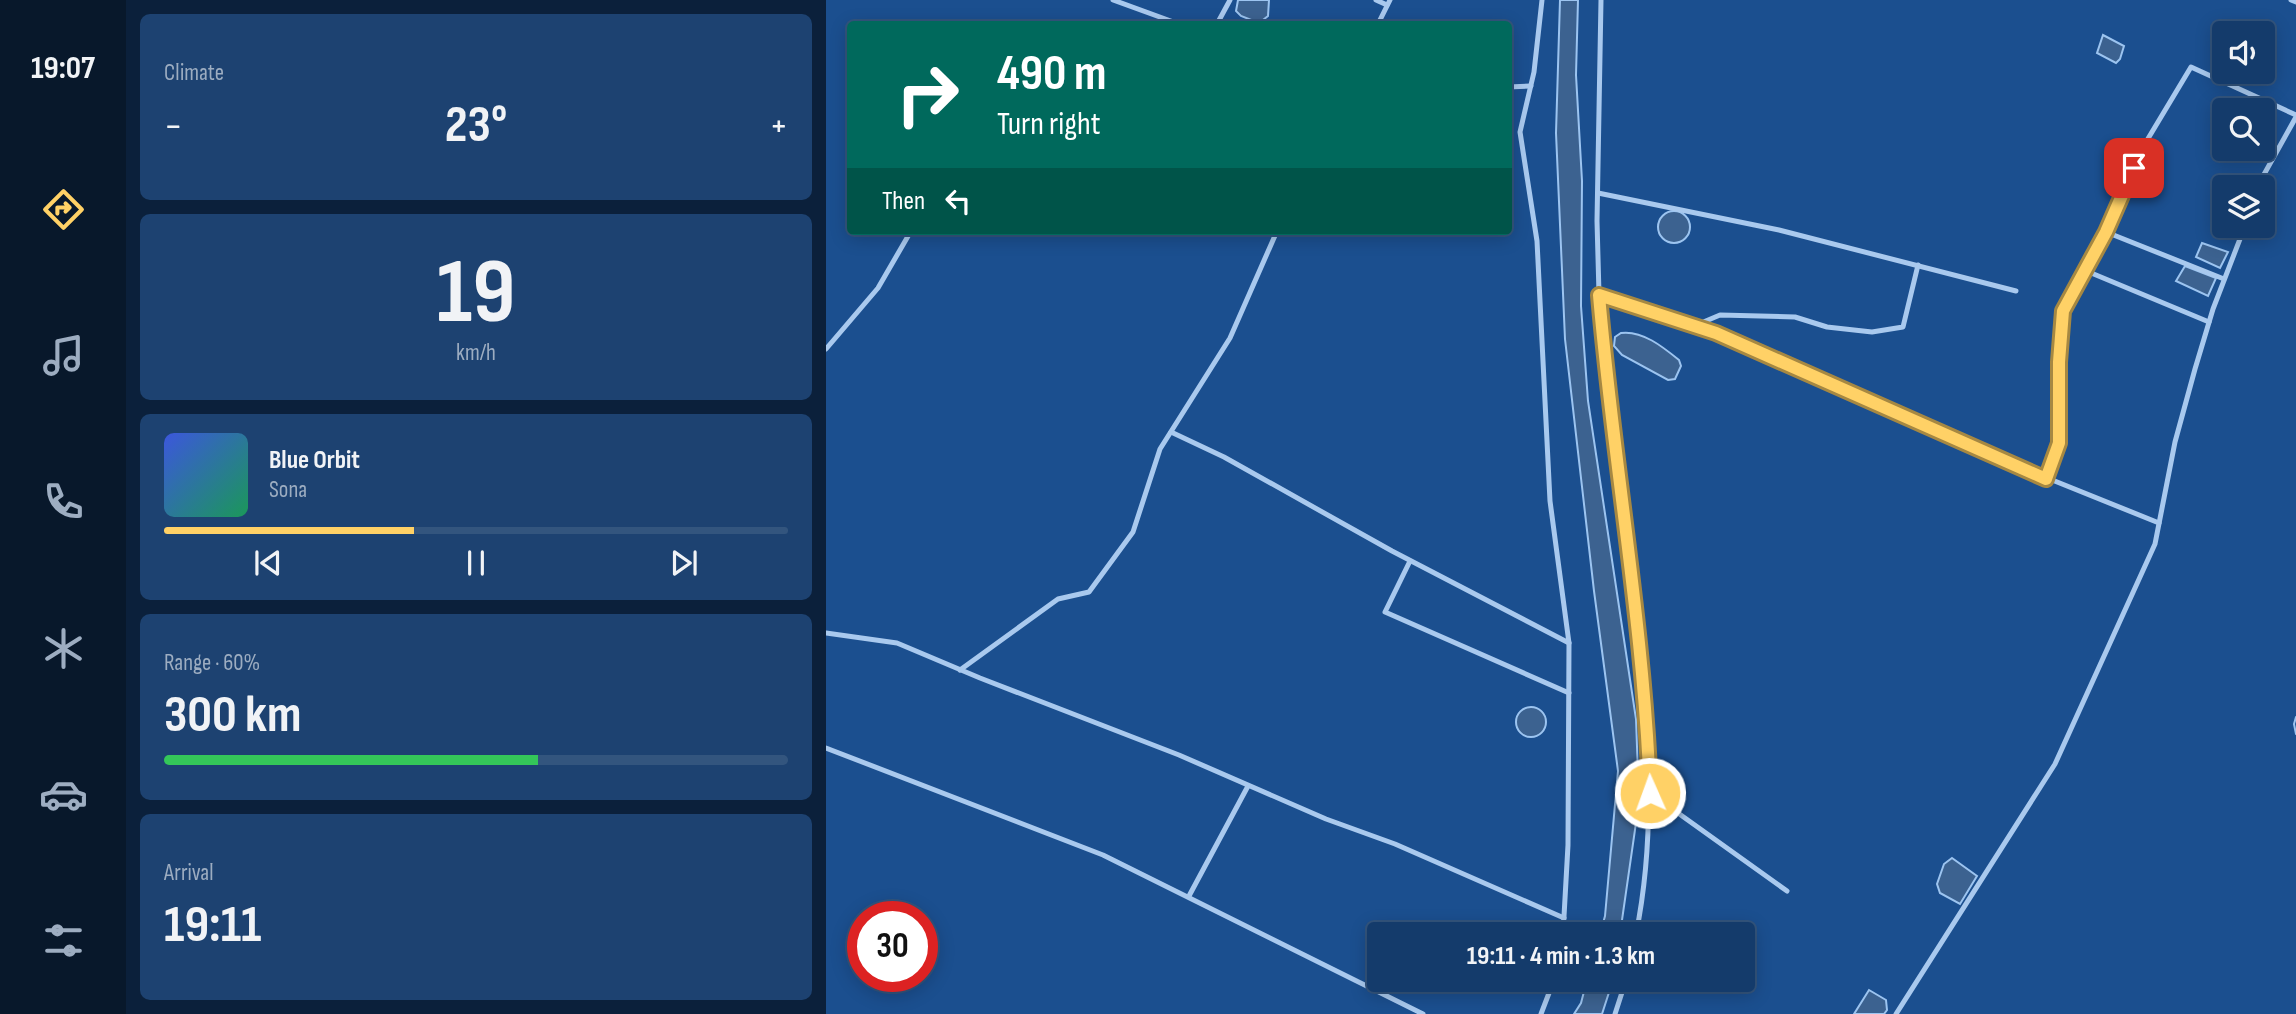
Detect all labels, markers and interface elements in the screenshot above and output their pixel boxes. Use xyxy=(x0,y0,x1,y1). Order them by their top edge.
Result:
map controls xyxy=(2212,21,2275,238)
button: sound xyxy=(2212,21,2275,84)
text: 490 m xyxy=(997,45,1107,104)
text: 19:07 xyxy=(31,49,95,88)
icon: right xyxy=(882,49,973,140)
text: Climate xyxy=(164,59,224,87)
text: 23° xyxy=(445,94,507,157)
button: search xyxy=(2212,98,2275,161)
text: − xyxy=(164,104,183,149)
text: + xyxy=(769,104,788,149)
text: Turn right xyxy=(997,105,1101,144)
pin xyxy=(2104,138,2164,198)
icon: arrive xyxy=(2115,149,2153,187)
button: layers xyxy=(2212,175,2275,238)
icon: left xyxy=(939,182,977,220)
icon: directions xyxy=(39,185,88,234)
text: Then xyxy=(882,186,925,217)
text: 19 xyxy=(437,239,515,348)
icon: music xyxy=(39,331,88,380)
text: km/h xyxy=(456,339,496,367)
text: Blue Orbit xyxy=(269,445,360,476)
text: Sona xyxy=(269,476,307,504)
icon: phone xyxy=(39,477,88,526)
icon: previous xyxy=(249,544,287,582)
icon: pause xyxy=(457,544,495,582)
icon: next xyxy=(665,544,703,582)
icon: climate xyxy=(39,624,88,673)
text: Range · 60% xyxy=(164,649,260,677)
text: 300 km xyxy=(164,684,301,747)
position arrow xyxy=(1613,756,1687,830)
icon: car xyxy=(39,770,88,819)
text: Arrival xyxy=(164,859,213,887)
text: 19:11 xyxy=(164,894,261,957)
speed limit sign: 30 xyxy=(847,901,938,992)
icon: filters xyxy=(39,916,88,965)
text: 19:11 · 4 min · 1.3 km xyxy=(1467,941,1655,972)

